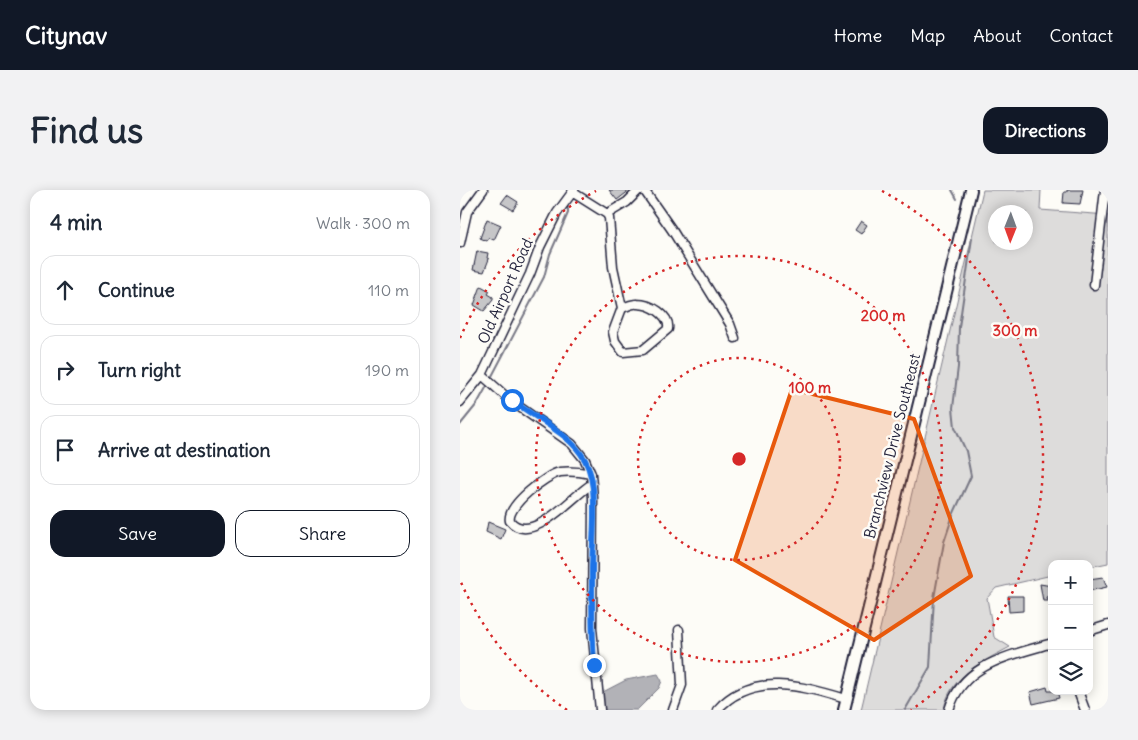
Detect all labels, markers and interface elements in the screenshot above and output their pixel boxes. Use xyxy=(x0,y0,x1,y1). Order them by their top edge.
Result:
text: Citynav xyxy=(25,20,107,50)
text: Home xyxy=(834,24,882,47)
text: Map xyxy=(910,24,945,47)
text: About xyxy=(973,24,1021,47)
text: Contact xyxy=(1049,24,1113,47)
button: Directions xyxy=(983,107,1108,154)
text: Find us xyxy=(30,108,143,152)
north arrow xyxy=(988,205,1033,250)
text: 4 min xyxy=(50,209,102,236)
text: Walk · 300 m xyxy=(316,213,410,233)
street label: Old Airport Road xyxy=(473,235,537,347)
icon: ahead xyxy=(51,276,79,304)
text: Continue xyxy=(98,278,175,302)
text: 110 m xyxy=(368,280,409,300)
text: 200 m xyxy=(861,306,905,325)
text: 300 m xyxy=(993,321,1038,340)
street label: Branchview Drive Southeast xyxy=(860,351,924,541)
icon: right xyxy=(51,356,79,384)
text: Turn right xyxy=(98,358,181,382)
text: 190 m xyxy=(365,360,409,380)
text: 100 m xyxy=(789,378,831,397)
route start xyxy=(501,389,524,412)
icon: arrive xyxy=(51,436,79,464)
text: Arrive at destination xyxy=(98,438,271,462)
centre of rings xyxy=(730,450,748,468)
button: Save xyxy=(50,510,225,557)
button: Share xyxy=(235,510,410,557)
map controls xyxy=(1048,560,1093,695)
button: + xyxy=(1048,560,1093,605)
button: − xyxy=(1048,605,1093,650)
button: layers xyxy=(1048,650,1093,695)
route end xyxy=(583,654,606,677)

